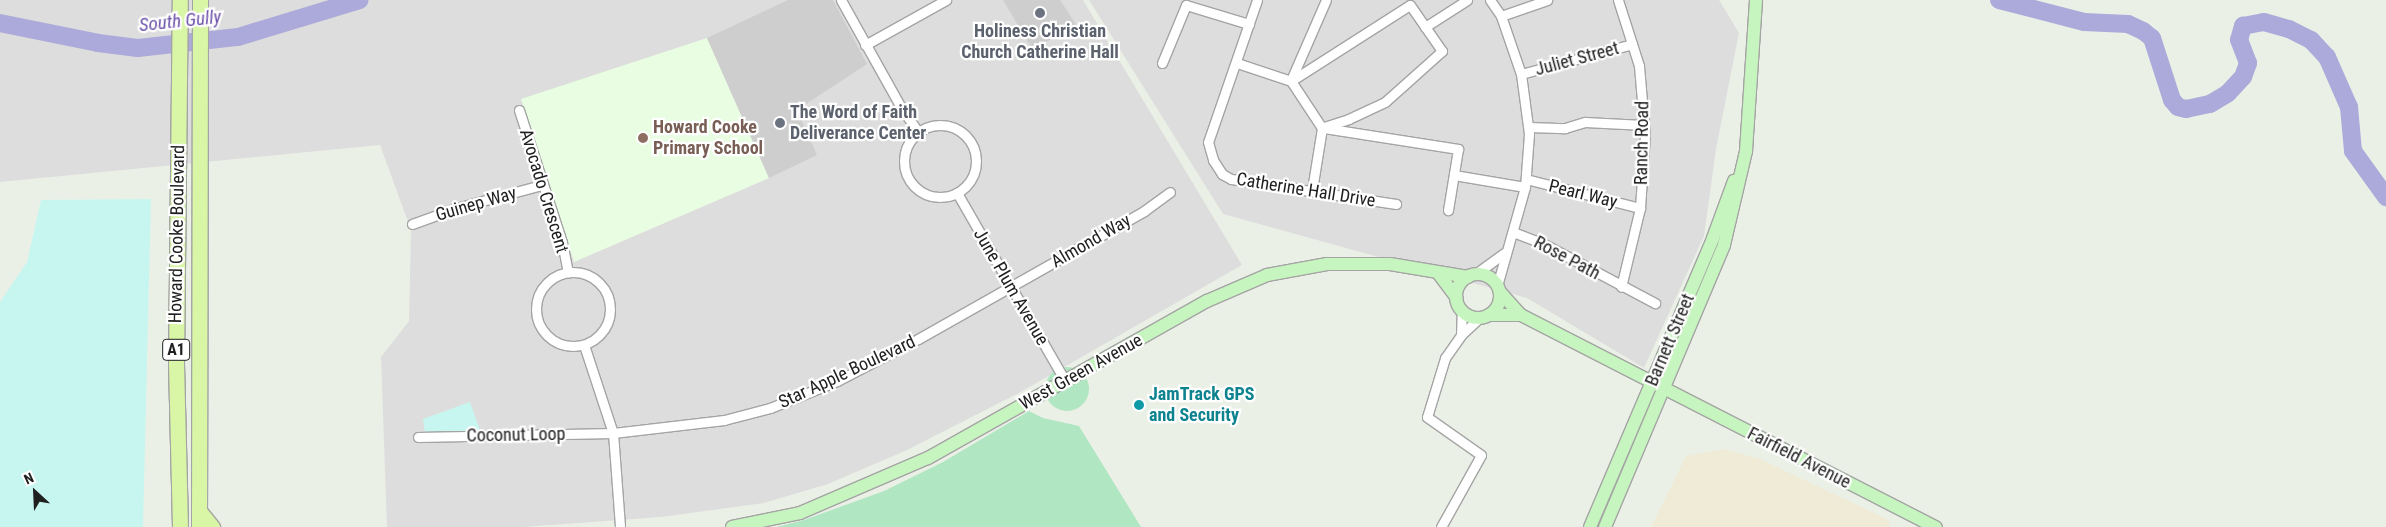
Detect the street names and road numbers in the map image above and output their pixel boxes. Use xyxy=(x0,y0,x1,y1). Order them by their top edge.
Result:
street label: Juliet Street xyxy=(1533,37,1621,81)
street label: Ranch Road xyxy=(1630,101,1654,185)
street label: Avocado Crescent xyxy=(515,126,573,256)
street label: Howard Cooke Boulevard xyxy=(165,145,189,323)
street label: Catherine Hall Drive xyxy=(1235,168,1377,212)
street label: Pearl Way xyxy=(1546,175,1620,213)
street label: Guinep Way xyxy=(433,182,519,226)
street label: Almond Way xyxy=(1047,210,1135,272)
street label: June Plum Avenue xyxy=(969,225,1053,349)
street label: Rose Path xyxy=(1530,232,1604,284)
street label: Barnett Street xyxy=(1641,291,1699,389)
street label: West Green Avenue xyxy=(1016,329,1146,415)
street label: Star Apple Boulevard xyxy=(775,331,919,413)
road number: A1 xyxy=(161,336,191,364)
street label: Coconut Loop xyxy=(466,423,566,447)
street label: Fairfield Avenue xyxy=(1744,423,1854,493)

